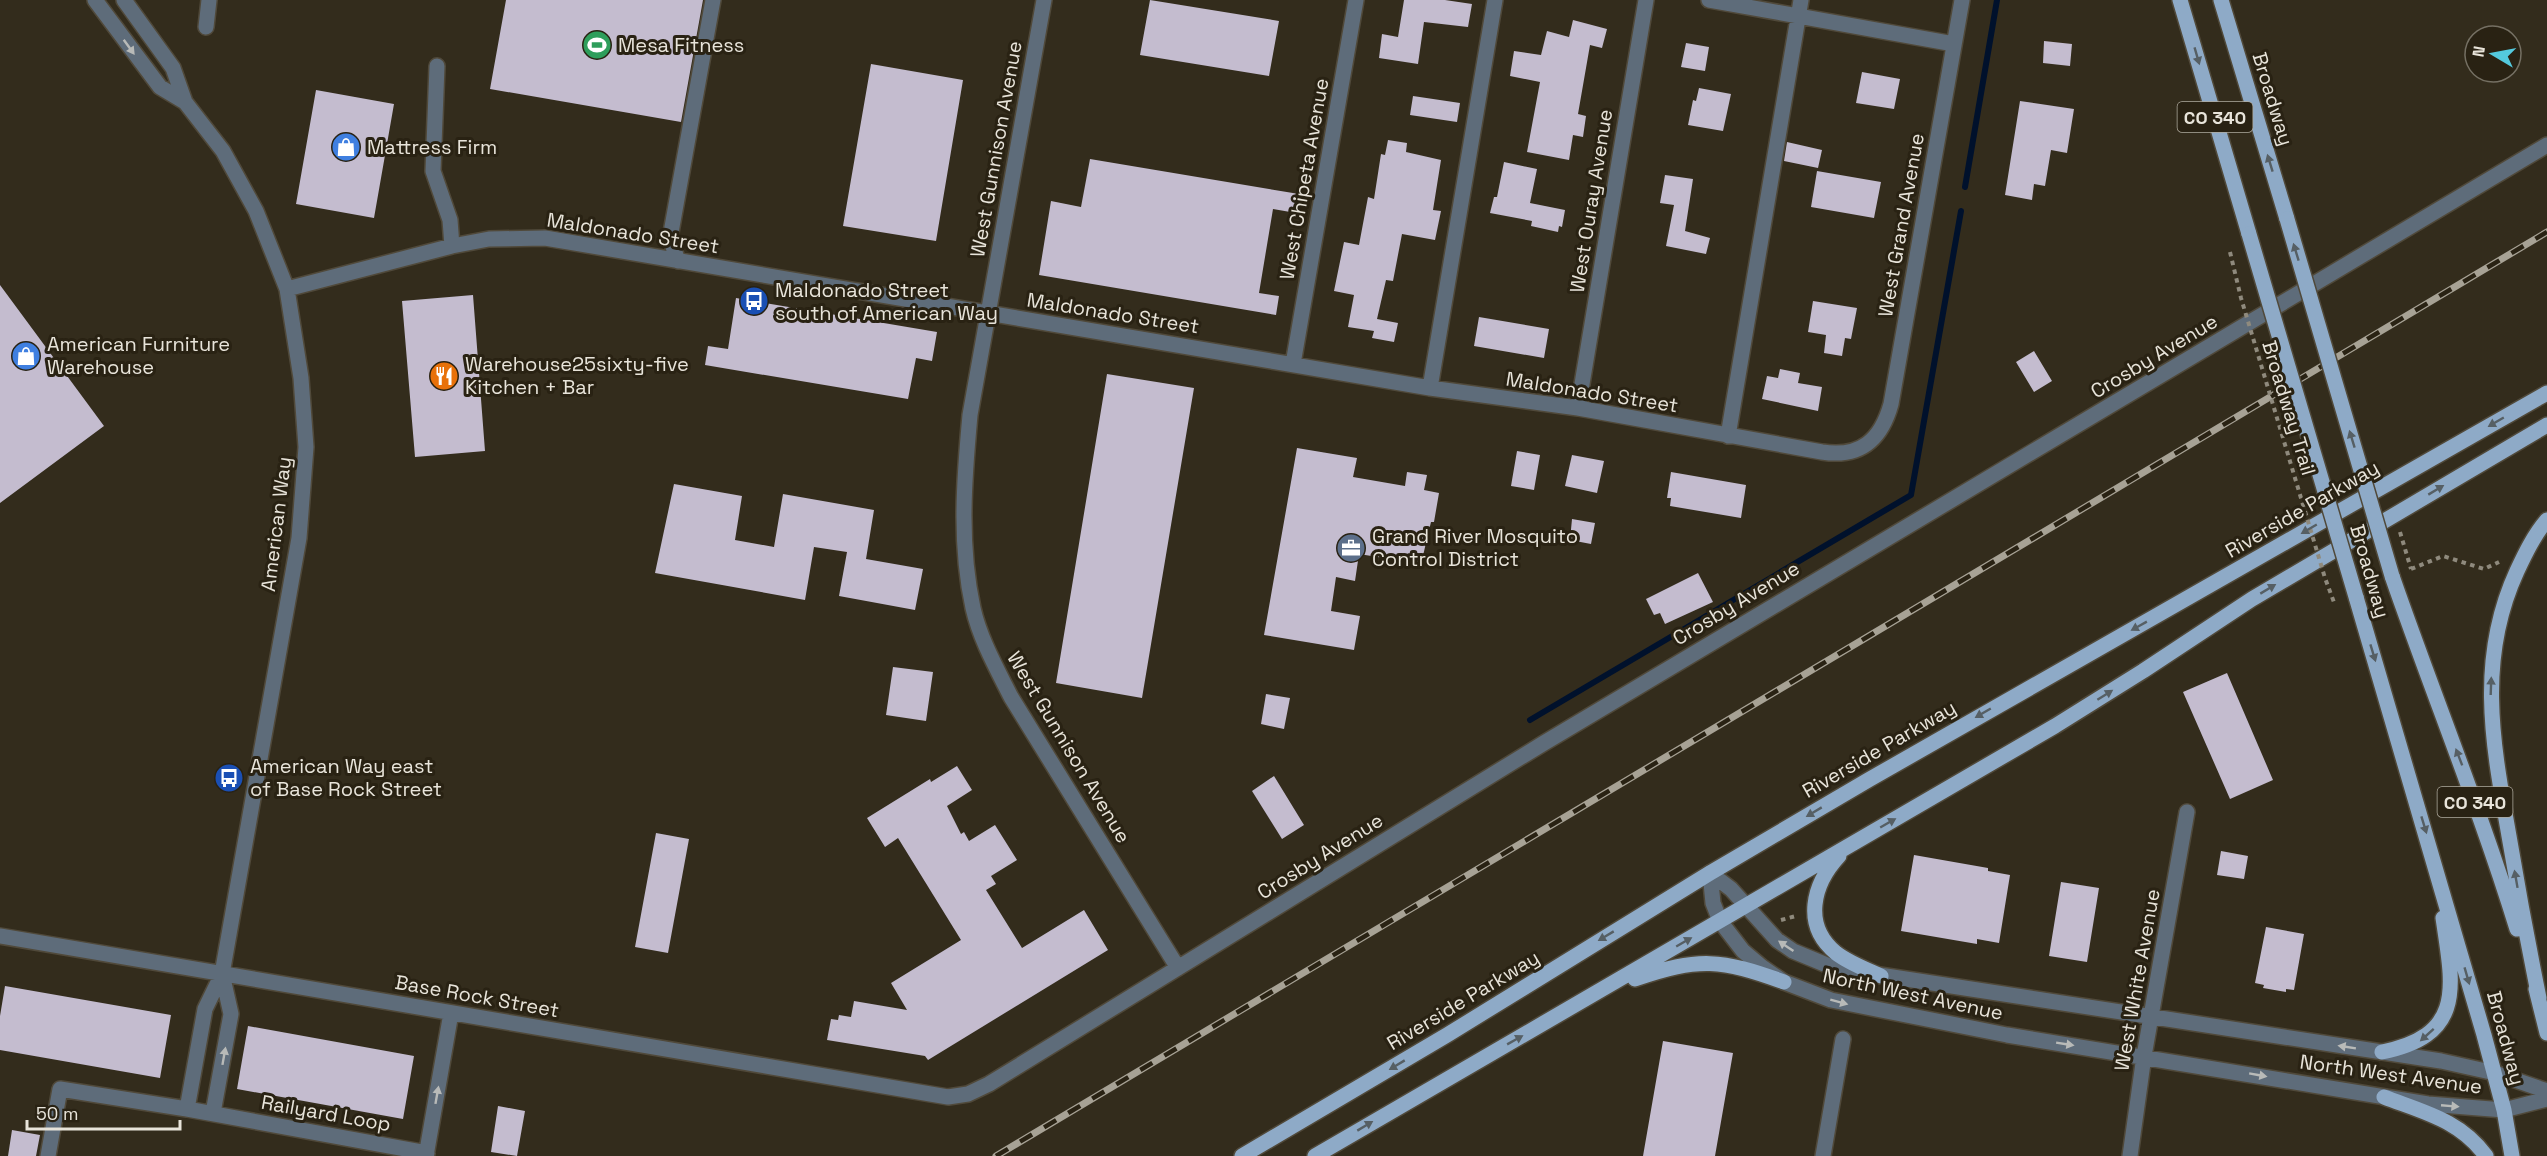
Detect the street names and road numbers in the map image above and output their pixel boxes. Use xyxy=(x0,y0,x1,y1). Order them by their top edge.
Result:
street label: West Gunnison Avenue xyxy=(964,39,1028,259)
street label: Broadway xyxy=(2247,49,2299,149)
street label: West Chipeta Avenue xyxy=(1273,76,1335,282)
road number: CO 340 xyxy=(2178,102,2252,132)
street label: West Ouray Avenue xyxy=(1564,107,1618,295)
street label: West Grand Avenue xyxy=(1872,131,1930,319)
street label: Maldonado Street xyxy=(545,207,721,259)
street label: Maldonado Street xyxy=(1025,287,1201,339)
street label: Crosby Avenue xyxy=(2086,308,2222,404)
street label: Broadway Trail xyxy=(2256,337,2322,479)
street label: Maldonado Street xyxy=(1504,366,1680,418)
street label: Riverside Parkway xyxy=(2220,454,2384,564)
street label: American Way xyxy=(255,455,297,593)
street label: Broadway xyxy=(2344,521,2396,621)
street label: Crosby Avenue xyxy=(1668,555,1804,651)
street label: West Gunnison Avenue xyxy=(1001,646,1137,848)
street label: Riverside Parkway xyxy=(1797,694,1961,804)
road number: CO 340 xyxy=(2438,787,2512,817)
street label: Crosby Avenue xyxy=(1252,807,1388,905)
street label: West White Avenue xyxy=(2108,887,2166,1073)
street label: Riverside Parkway xyxy=(1382,944,1544,1056)
street label: North West Avenue xyxy=(1820,962,2006,1026)
street label: Base Rock Street xyxy=(393,969,561,1023)
street label: Broadway xyxy=(2481,988,2531,1088)
street label: North West Avenue xyxy=(2298,1048,2484,1100)
street label: Railyard Loop xyxy=(259,1089,393,1137)

